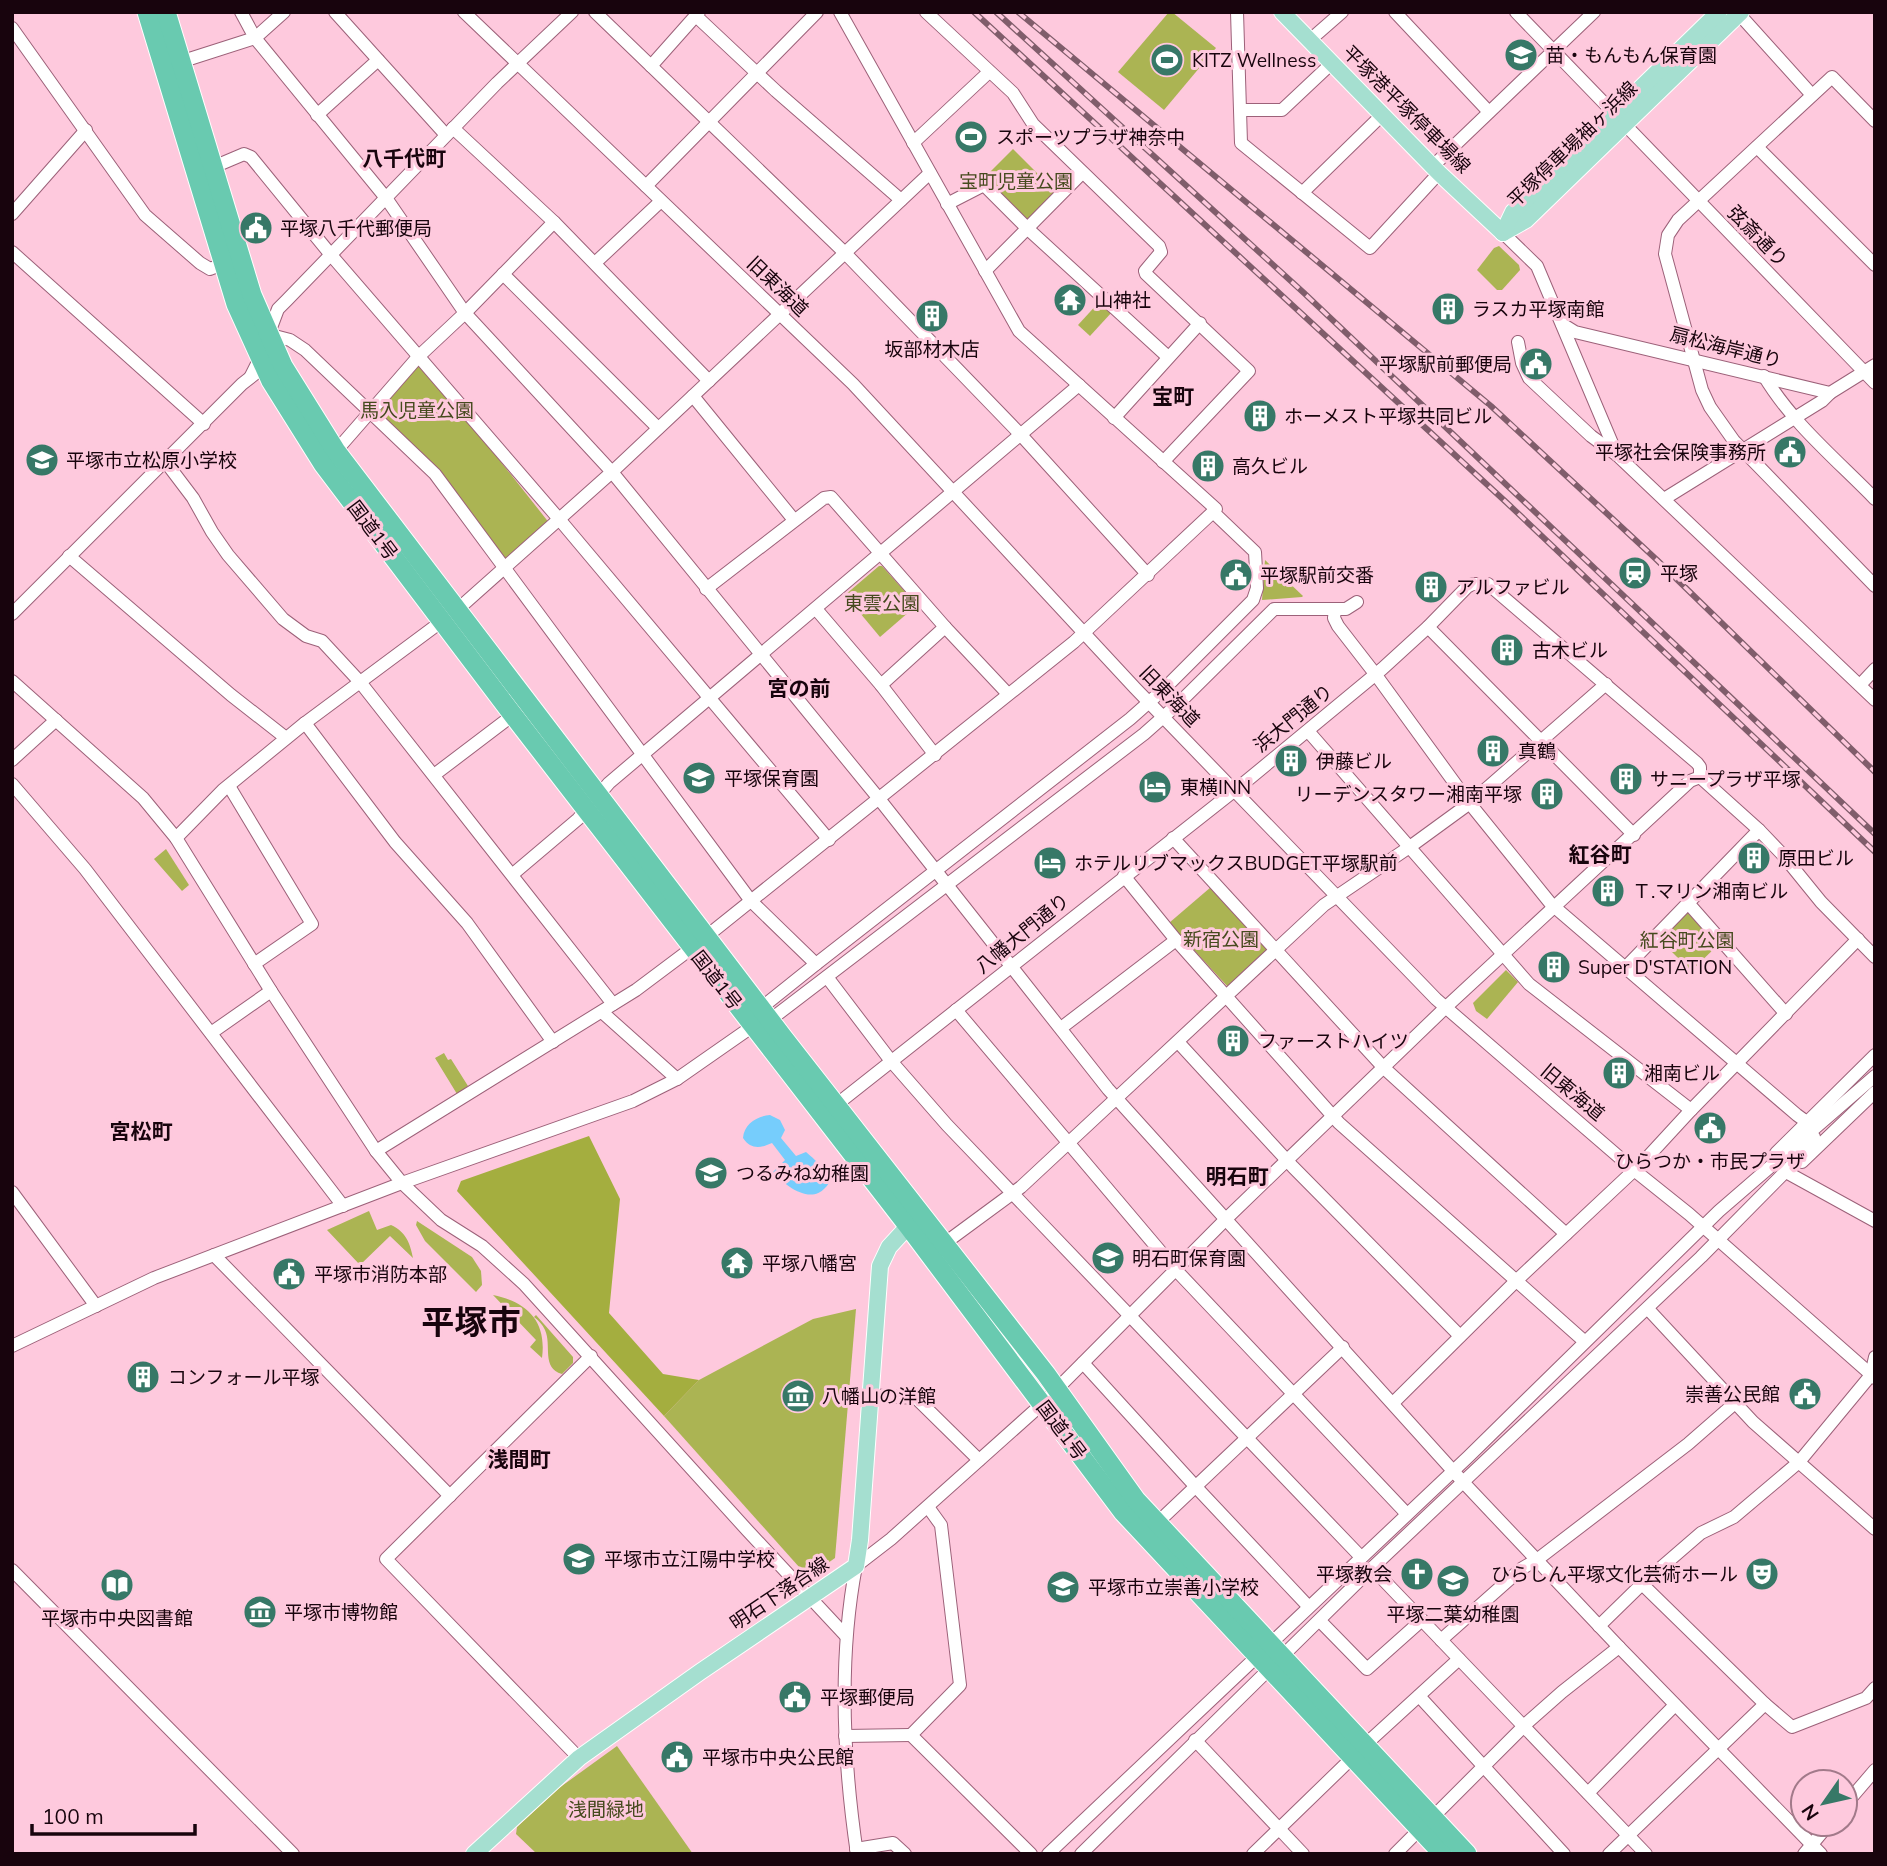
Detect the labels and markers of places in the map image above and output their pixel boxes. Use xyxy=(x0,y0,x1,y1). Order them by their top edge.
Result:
school or university icon: 苗・もんもん保育園 xyxy=(1502,36,1540,74)
sports icon: KITZ Wellness xyxy=(1148,41,1186,79)
place label: 苗・もんもん保育園 xyxy=(1546,43,1717,67)
place label: KITZ Wellness xyxy=(1192,48,1316,72)
sports icon: スポーツプラザ神奈中 xyxy=(952,118,990,156)
place label: スポーツプラザ神奈中 xyxy=(996,125,1186,149)
public building icon: 平塚八千代郵便局 xyxy=(237,209,275,247)
place label: 平塚八千代郵便局 xyxy=(280,216,432,240)
temple icon: 山神社 xyxy=(1051,281,1089,319)
place label: 山神社 xyxy=(1094,288,1151,312)
building icon: ラスカ平塚南館 xyxy=(1429,290,1467,328)
building icon: 坂部材木店 xyxy=(913,297,951,335)
place label: ラスカ平塚南館 xyxy=(1472,297,1605,321)
place label: 坂部材木店 xyxy=(884,337,980,361)
public building icon: 平塚駅前郵便局 xyxy=(1517,345,1555,383)
place label: 平塚駅前郵便局 xyxy=(1379,352,1512,376)
building icon: ホーメスト平塚共同ビル xyxy=(1241,397,1279,435)
place label: ホーメスト平塚共同ビル xyxy=(1284,404,1492,428)
public building icon: 平塚社会保険事務所 xyxy=(1771,433,1809,471)
place label: 平塚社会保険事務所 xyxy=(1595,440,1766,464)
school or university icon: 平塚市立松原小学校 xyxy=(23,441,61,479)
building icon: 高久ビル xyxy=(1189,447,1227,485)
place label: 平塚市立松原小学校 xyxy=(66,448,237,472)
place label: 高久ビル xyxy=(1232,454,1308,478)
station icon: 平塚 xyxy=(1616,554,1654,592)
public building icon: 平塚駅前交番 xyxy=(1217,556,1255,594)
place label: 平塚 xyxy=(1660,561,1698,585)
place label: 平塚駅前交番 xyxy=(1260,563,1374,587)
building icon: アルファビル xyxy=(1412,568,1450,606)
place label: アルファビル xyxy=(1456,575,1570,599)
building icon: 古木ビル xyxy=(1488,631,1526,669)
place label: 古木ビル xyxy=(1532,638,1608,662)
building icon: 真鶴 xyxy=(1474,732,1512,770)
place label: 真鶴 xyxy=(1518,739,1556,763)
building icon: 伊藤ビル xyxy=(1272,742,1310,780)
place label: 伊藤ビル xyxy=(1316,749,1392,773)
school or university icon: 平塚保育園 xyxy=(680,759,718,797)
building icon: サニープラザ平塚 xyxy=(1607,760,1645,798)
place label: 平塚保育園 xyxy=(724,766,819,790)
place label: サニープラザ平塚 xyxy=(1650,767,1801,791)
hotel icon: 東横INN xyxy=(1136,768,1174,806)
place label: 東横INN xyxy=(1180,775,1251,799)
building icon: リーデンスタワー湘南平塚 xyxy=(1528,775,1566,813)
place label: リーデンスタワー湘南平塚 xyxy=(1294,782,1522,806)
building icon: 原田ビル xyxy=(1735,839,1773,877)
hotel icon: ホテルリブマックスBUDGET平塚駅前 xyxy=(1031,844,1069,882)
place label: 原田ビル xyxy=(1778,846,1854,870)
place label: ホテルリブマックスBUDGET平塚駅前 xyxy=(1074,851,1398,875)
building icon: Ｔ.マリン湘南ビル xyxy=(1589,872,1627,910)
place label: Ｔ.マリン湘南ビル xyxy=(1632,879,1788,903)
building icon: Super D'STATION xyxy=(1535,948,1573,986)
place label: Super D'STATION xyxy=(1578,955,1732,979)
building icon: ファーストハイツ xyxy=(1214,1022,1252,1060)
place label: ファーストハイツ xyxy=(1258,1029,1409,1053)
building icon: 湘南ビル xyxy=(1600,1054,1638,1092)
place label: 湘南ビル xyxy=(1644,1061,1720,1085)
public building icon: ひらつか・市民プラザ xyxy=(1691,1109,1729,1147)
place label: ひらつか・市民プラザ xyxy=(1615,1149,1805,1173)
school or university icon: つるみね幼稚園 xyxy=(692,1154,730,1192)
place label: つるみね幼稚園 xyxy=(736,1161,869,1185)
school or university icon: 明石町保育園 xyxy=(1089,1239,1127,1277)
temple icon: 平塚八幡宮 xyxy=(718,1244,756,1282)
place label: 明石町保育園 xyxy=(1132,1246,1246,1270)
place label: 平塚八幡宮 xyxy=(762,1251,857,1275)
public building icon: 平塚市消防本部 xyxy=(270,1255,308,1293)
place label: 平塚市消防本部 xyxy=(314,1262,447,1286)
building icon: コンフォール平塚 xyxy=(124,1358,162,1396)
place label: コンフォール平塚 xyxy=(168,1365,319,1389)
public building icon: 崇善公民館 xyxy=(1786,1375,1824,1413)
museum icon: 八幡山の洋館 xyxy=(779,1377,817,1415)
place label: 崇善公民館 xyxy=(1685,1382,1780,1406)
place label: 八幡山の洋館 xyxy=(822,1384,936,1408)
school or university icon: 平塚市立江陽中学校 xyxy=(560,1540,598,1578)
place label: 平塚市立江陽中学校 xyxy=(604,1547,775,1571)
church icon: 平塚教会 xyxy=(1398,1555,1436,1593)
theatre icon: ひらしん平塚文化芸術ホール xyxy=(1743,1555,1781,1593)
place label: 平塚教会 xyxy=(1316,1562,1392,1586)
school or university icon: 平塚二葉幼稚園 xyxy=(1434,1562,1472,1600)
place label: ひらしん平塚文化芸術ホール xyxy=(1491,1562,1738,1586)
library icon: 平塚市中央図書館 xyxy=(98,1566,136,1604)
school or university icon: 平塚市立崇善小学校 xyxy=(1044,1568,1082,1606)
place label: 平塚市立崇善小学校 xyxy=(1088,1575,1259,1599)
museum icon: 平塚市博物館 xyxy=(241,1593,279,1631)
place label: 平塚市博物館 xyxy=(284,1600,398,1624)
place label: 平塚二葉幼稚園 xyxy=(1386,1602,1520,1626)
place label: 平塚市中央図書館 xyxy=(41,1606,193,1630)
public building icon: 平塚郵便局 xyxy=(776,1678,814,1716)
place label: 平塚郵便局 xyxy=(820,1685,915,1709)
public building icon: 平塚市中央公民館 xyxy=(658,1738,696,1776)
place label: 平塚市中央公民館 xyxy=(702,1745,854,1769)

